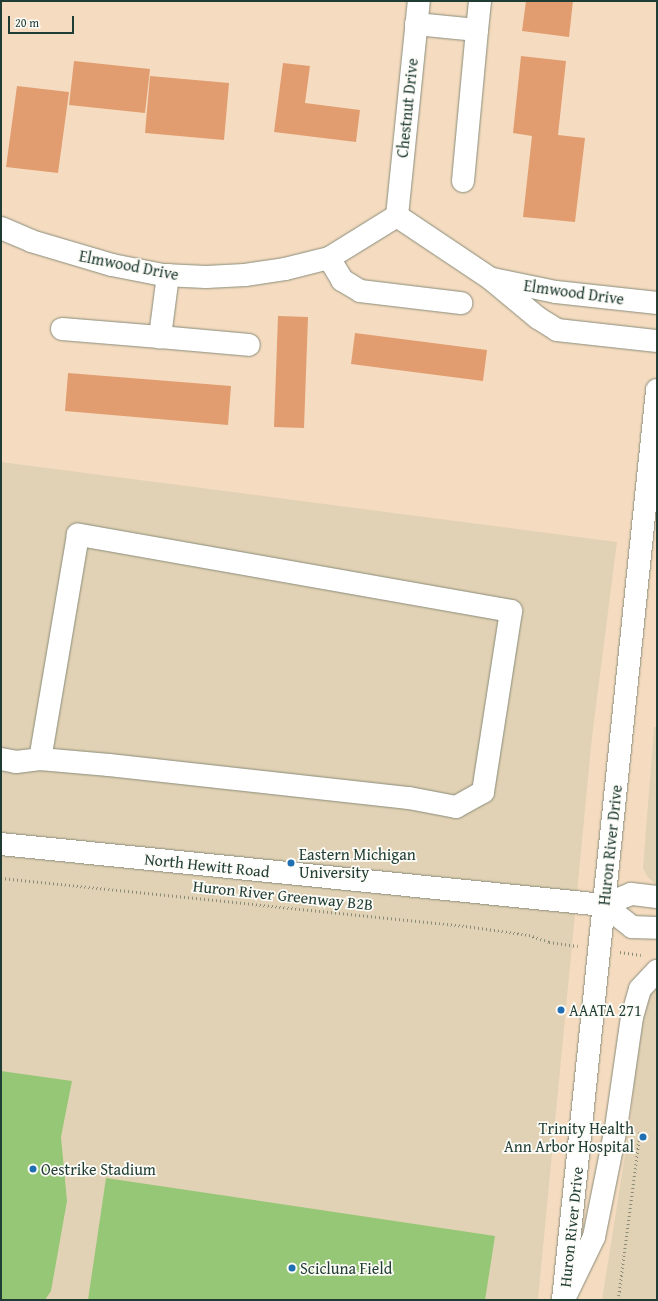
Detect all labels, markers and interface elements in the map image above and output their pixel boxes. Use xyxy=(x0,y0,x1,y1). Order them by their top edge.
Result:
scale bar xyxy=(10,8,76,34)
text: 20 m xyxy=(15,14,39,31)
street label: Chestnut Drive xyxy=(392,57,422,159)
street label: Elmwood Drive xyxy=(78,246,180,284)
street label: Elmwood Drive xyxy=(523,275,625,309)
street label: Huron River Drive xyxy=(594,784,626,906)
place label: Eastern Michigan University xyxy=(299,844,416,882)
street label: North Hewitt Road xyxy=(144,849,270,881)
marker: Eastern Michigan University xyxy=(286,858,296,868)
street label: Huron River Greenway B2B xyxy=(192,876,374,914)
place label: AAATA 271 xyxy=(569,1000,642,1020)
marker: AAATA 271 xyxy=(556,1005,566,1015)
place label: Trinity Health Ann Arbor Hospital xyxy=(504,1118,634,1156)
marker: Trinity Health Ann Arbor Hospital xyxy=(637,1131,649,1143)
place label: Oestrike Stadium xyxy=(41,1159,156,1179)
marker: Oestrike Stadium xyxy=(28,1164,38,1174)
street label: Huron River Drive xyxy=(555,1166,587,1288)
place label: Scicluna Field xyxy=(300,1258,392,1278)
marker: Scicluna Field xyxy=(287,1263,297,1273)

